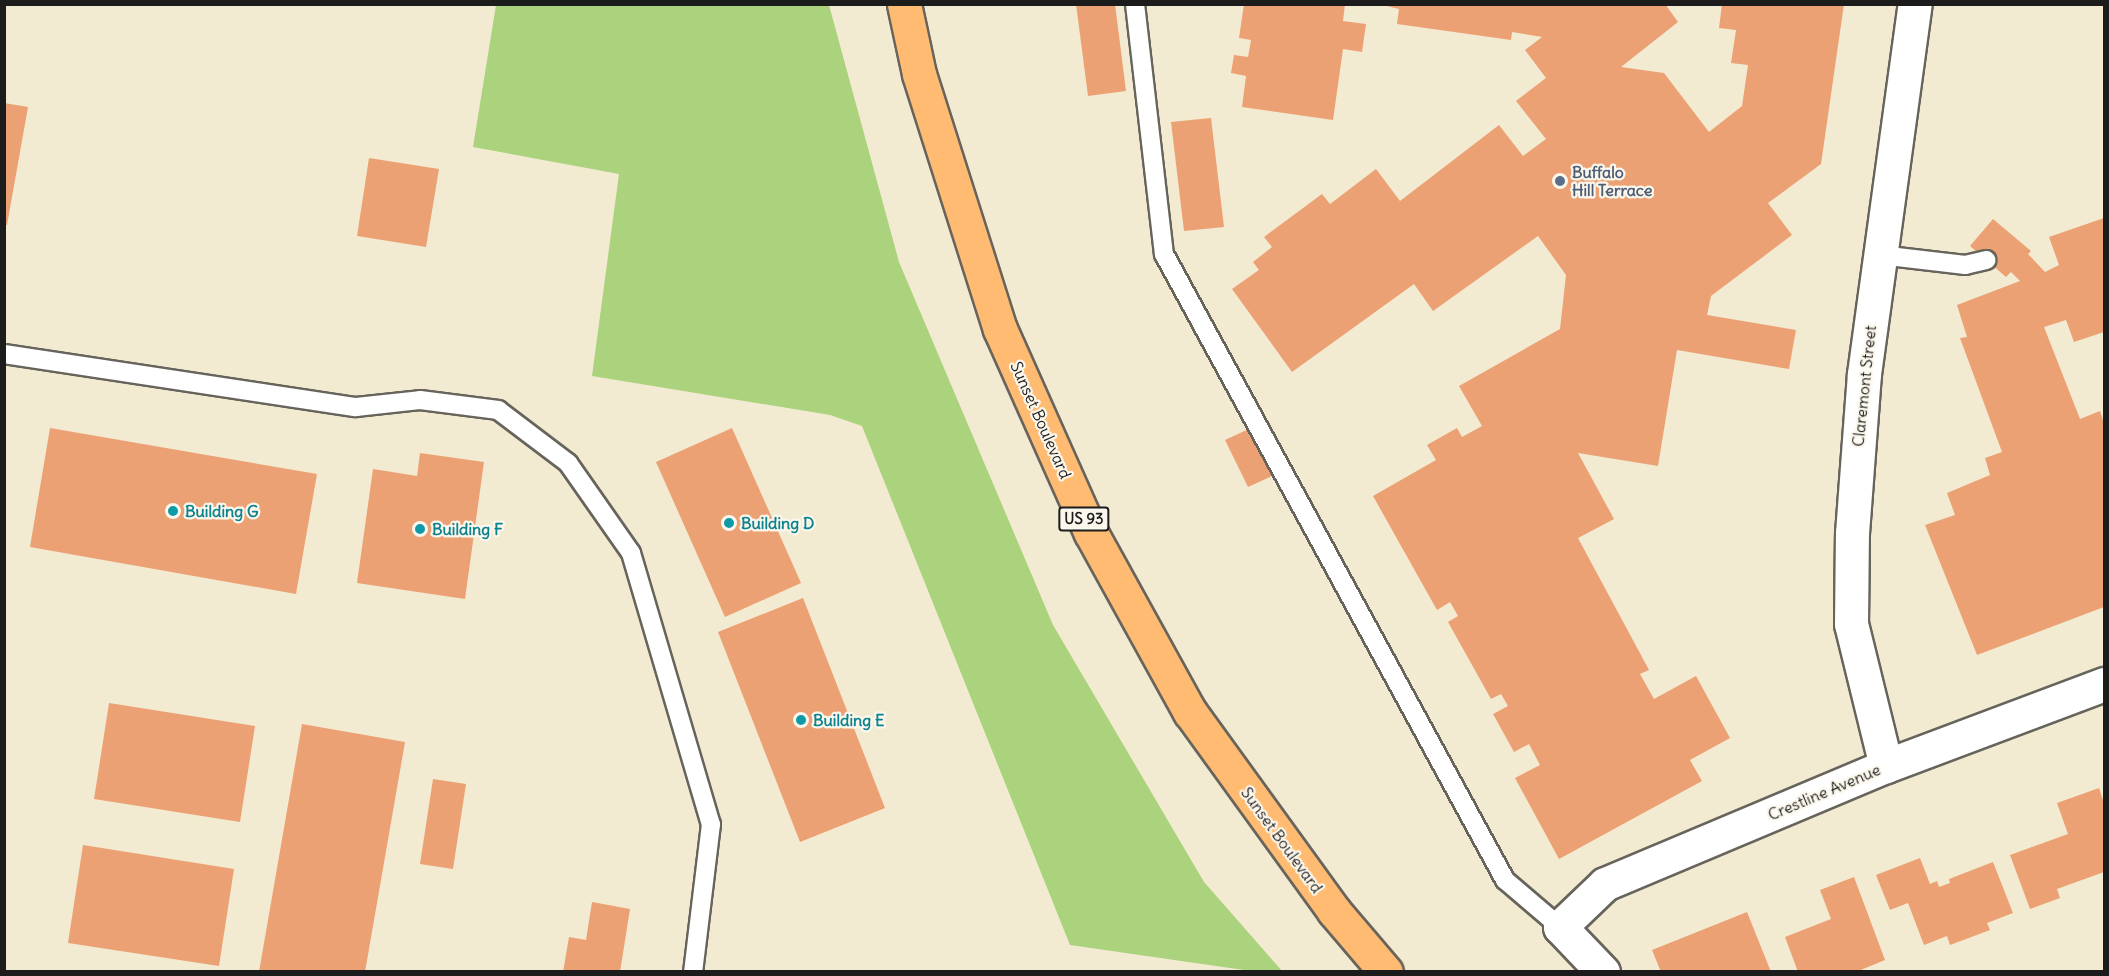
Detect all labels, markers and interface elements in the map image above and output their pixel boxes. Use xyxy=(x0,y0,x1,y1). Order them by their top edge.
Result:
place label: Buffalo Hill Terrace xyxy=(1572,162,1652,200)
marker: Buffalo Hill Terrace xyxy=(1553,174,1567,188)
street label: Claremont Street xyxy=(1848,324,1880,448)
street label: Sunset Boulevard xyxy=(1007,358,1075,482)
place label: Building G xyxy=(185,501,259,521)
marker: Building G xyxy=(166,504,180,518)
road number: US 93 xyxy=(1057,507,1111,531)
place label: Building D xyxy=(741,513,814,533)
marker: Building D xyxy=(722,516,736,530)
place label: Building F xyxy=(432,519,503,539)
marker: Building F xyxy=(413,522,427,536)
place label: Building E xyxy=(813,710,884,730)
marker: Building E xyxy=(794,713,808,727)
street label: Crestline Avenue xyxy=(1765,760,1883,824)
street label: Sunset Boulevard xyxy=(1237,783,1327,897)

